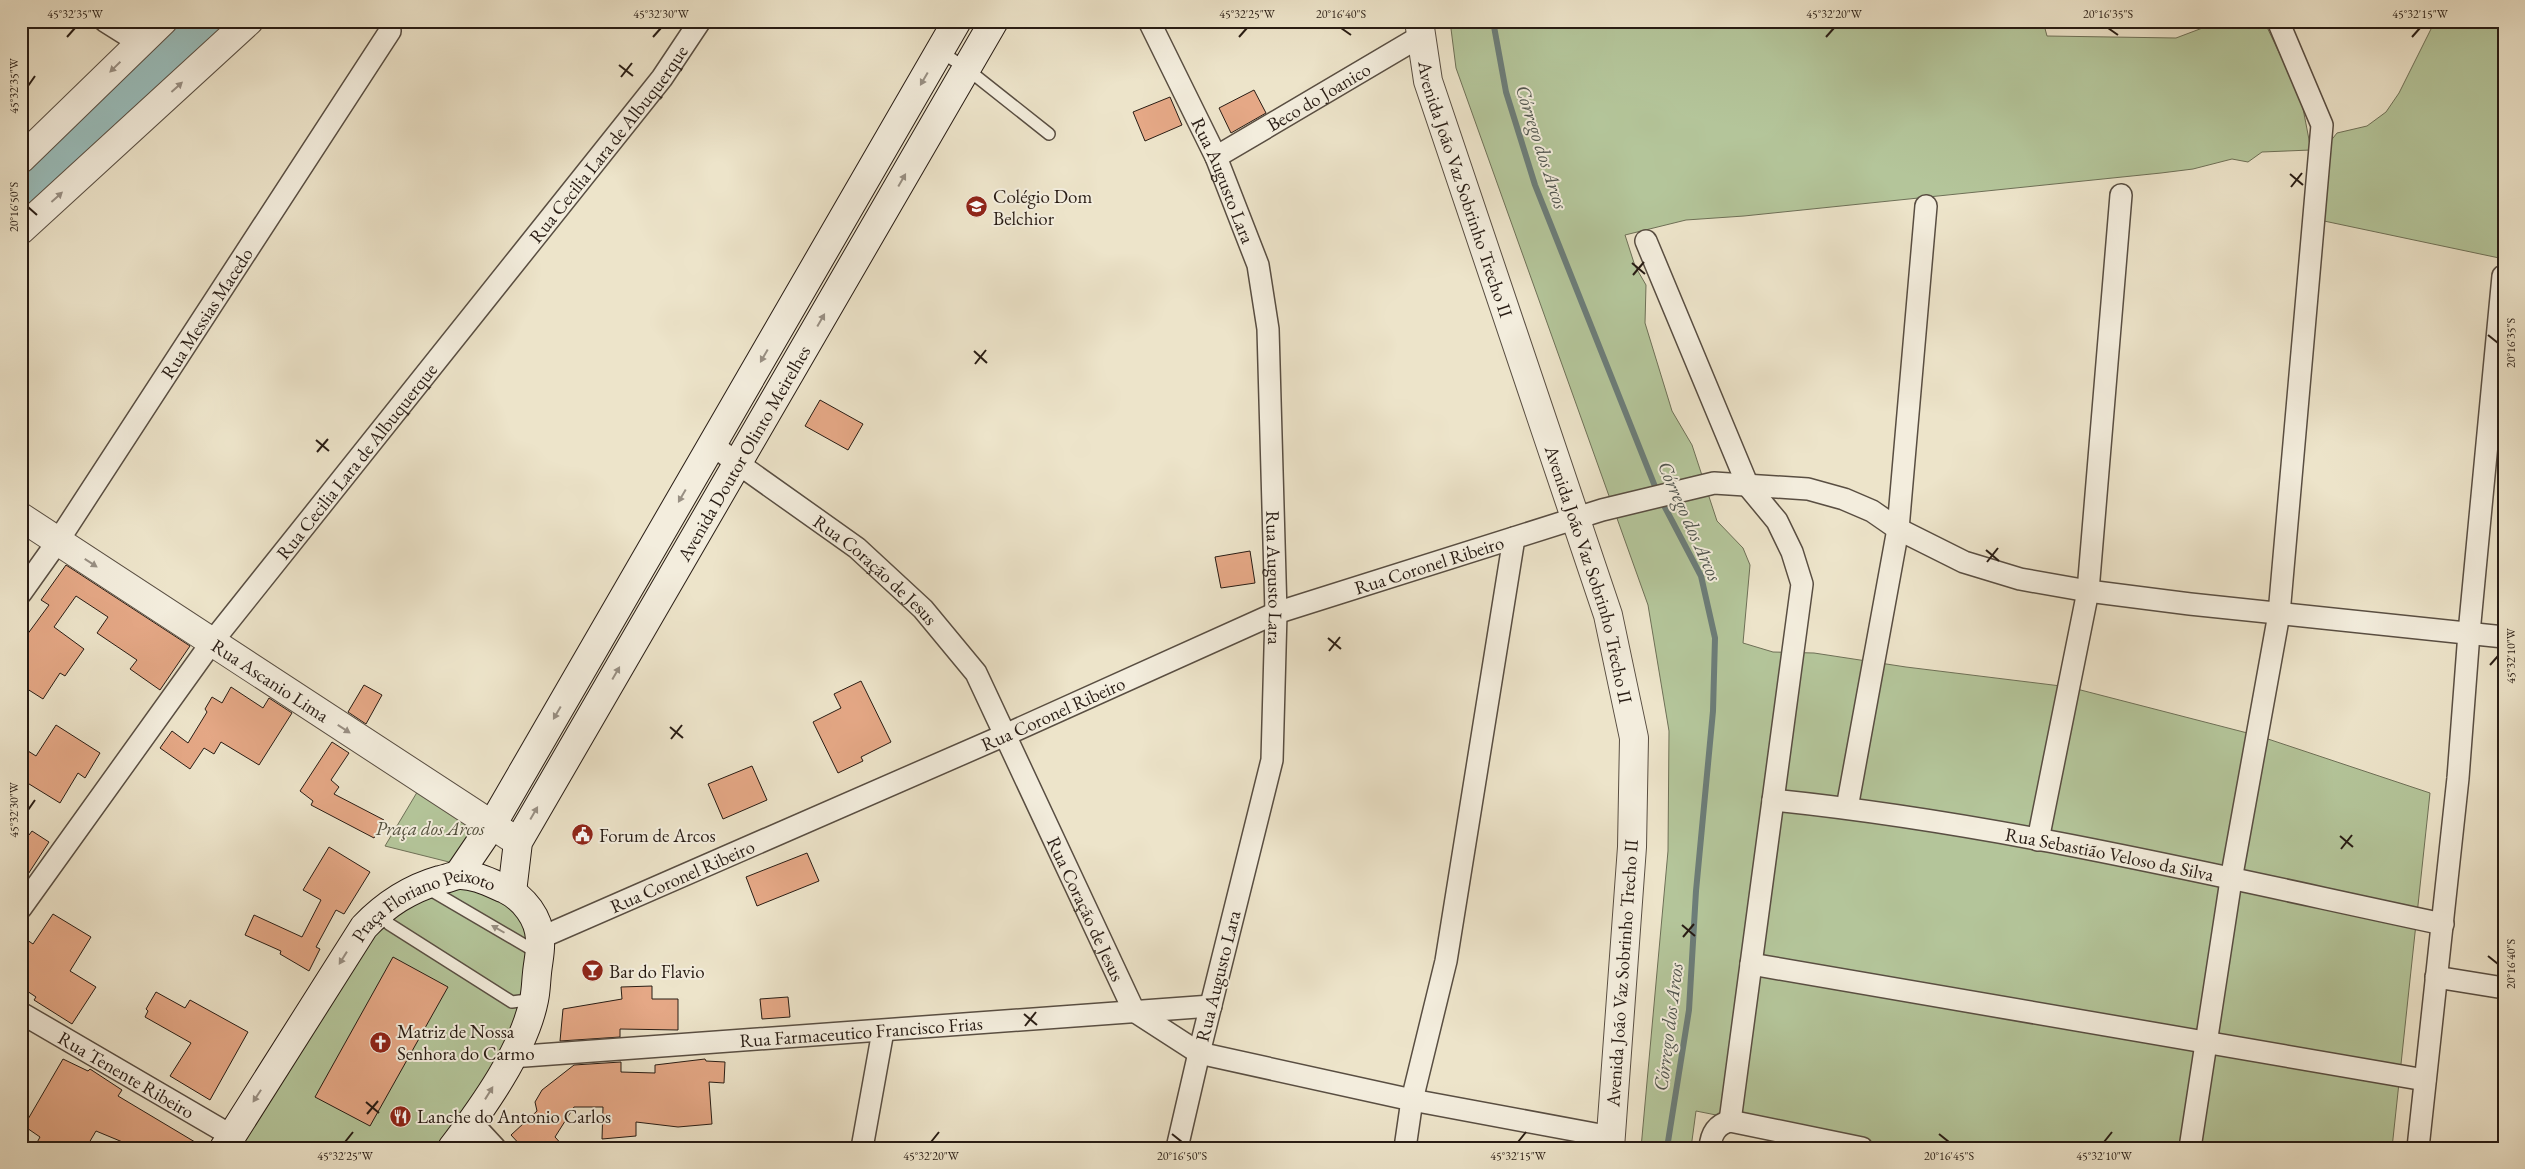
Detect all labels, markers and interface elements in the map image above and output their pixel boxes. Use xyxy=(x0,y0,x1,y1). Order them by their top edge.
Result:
text: 45°32'35"W xyxy=(47,6,104,22)
text: 45°32'30"W xyxy=(633,6,690,22)
text: 45°32'25"W xyxy=(1219,6,1276,22)
text: 20°16'40"S xyxy=(1316,6,1366,22)
text: 45°32'20"W xyxy=(1806,6,1863,22)
text: 20°16'35"S xyxy=(2083,6,2133,22)
text: 45°32'15"W xyxy=(2392,6,2449,22)
street label: Rua Cecilia Lara de Albuquerque xyxy=(523,40,693,248)
street label: Beco do Joanico xyxy=(1262,56,1375,137)
text: 45°32'35"W xyxy=(6,57,22,114)
street label: Avenida João Vaz Sobrinho Trecho II xyxy=(1413,58,1519,321)
one-way arrow xyxy=(110,61,122,73)
one-way arrow xyxy=(919,72,928,85)
one-way arrow xyxy=(171,81,183,93)
water label: Córrego dos Arcos xyxy=(1510,82,1574,213)
street label: Rua Augusto Lara xyxy=(1186,113,1261,247)
one-way arrow xyxy=(898,173,907,187)
text: 20°16'50"S xyxy=(6,182,22,232)
place label: Colégio Dom Belchior xyxy=(993,184,1092,231)
one-way arrow xyxy=(51,191,63,203)
school or university icon: Colégio Dom Belchior xyxy=(965,195,989,219)
street label: Rua Messias Macedo xyxy=(155,243,258,383)
one-way arrow xyxy=(816,314,825,327)
text: 20°16'35"S xyxy=(2503,318,2519,368)
street label: Avenida Doutor Olinto Meirelhes xyxy=(671,340,816,566)
one-way arrow xyxy=(759,349,768,362)
street label: Rua Cecilia Lara de Albuquerque xyxy=(270,358,442,564)
street label: Avenida João Vaz Sobrinho Trecho II xyxy=(1539,441,1639,706)
water label: Córrego dos Arcos xyxy=(1652,457,1728,586)
one-way arrow xyxy=(678,490,687,503)
street label: Rua Coração de Jesus xyxy=(809,509,943,630)
street label: Rua Augusto Lara xyxy=(1261,510,1289,646)
street label: Rua Coronel Ribeiro xyxy=(1351,529,1507,600)
one-way arrow xyxy=(85,558,98,567)
text: 45°32'10"W xyxy=(2503,627,2519,684)
street label: Rua Ascanio Lima xyxy=(207,633,334,728)
one-way arrow xyxy=(611,666,620,679)
street label: Rua Coronel Ribeiro xyxy=(977,670,1129,756)
one-way arrow xyxy=(553,706,562,719)
one-way arrow xyxy=(338,724,351,733)
text: 45°32'30"W xyxy=(6,781,22,838)
one-way arrow xyxy=(530,807,539,820)
park label: Praça dos Arcos xyxy=(375,816,485,841)
street label: Rua Sebastião Veloso da Silva xyxy=(2003,821,2217,887)
public building icon: Forum de Arcos xyxy=(571,823,595,847)
place label: Forum de Arcos xyxy=(599,823,716,848)
street label: Rua Coração de Jesus xyxy=(1042,832,1131,985)
street label: Rua Coronel Ribeiro xyxy=(606,833,758,919)
street label: Avenida João Vaz Sobrinho Trecho II xyxy=(1600,838,1644,1109)
street label: Praça Floriano Peixoto xyxy=(345,862,500,946)
street label: Rua Augusto Lara xyxy=(1190,907,1246,1044)
one-way arrow xyxy=(491,925,504,934)
text: 20°16'40"S xyxy=(2503,939,2519,989)
one-way arrow xyxy=(338,951,348,965)
bar icon: Bar do Flavio xyxy=(581,959,605,983)
place label: Bar do Flavio xyxy=(609,959,705,984)
water label: Córrego dos Arcos xyxy=(1647,961,1689,1093)
street label: Rua Farmaceutico Francisco Frias xyxy=(739,1010,984,1053)
place label: Matriz de Nossa Senhora do Carmo xyxy=(397,1019,535,1066)
street label: Rua Tenente Ribeiro xyxy=(54,1025,199,1124)
church icon: Matriz de Nossa Senhora do Carmo xyxy=(369,1030,393,1054)
one-way arrow xyxy=(485,1086,494,1099)
one-way arrow xyxy=(253,1089,262,1103)
restaurant icon: Lanche do Antonio Carlos xyxy=(389,1104,413,1128)
place label: Lanche do Antonio Carlos xyxy=(417,1104,611,1129)
text: 45°32'25"W xyxy=(317,1148,374,1164)
text: 45°32'20"W xyxy=(903,1148,960,1164)
text: 20°16'50"S xyxy=(1157,1148,1207,1164)
text: 45°32'15"W xyxy=(1490,1148,1547,1164)
text: 20°16'45"S xyxy=(1924,1148,1974,1164)
text: 45°32'10"W xyxy=(2076,1148,2133,1164)

